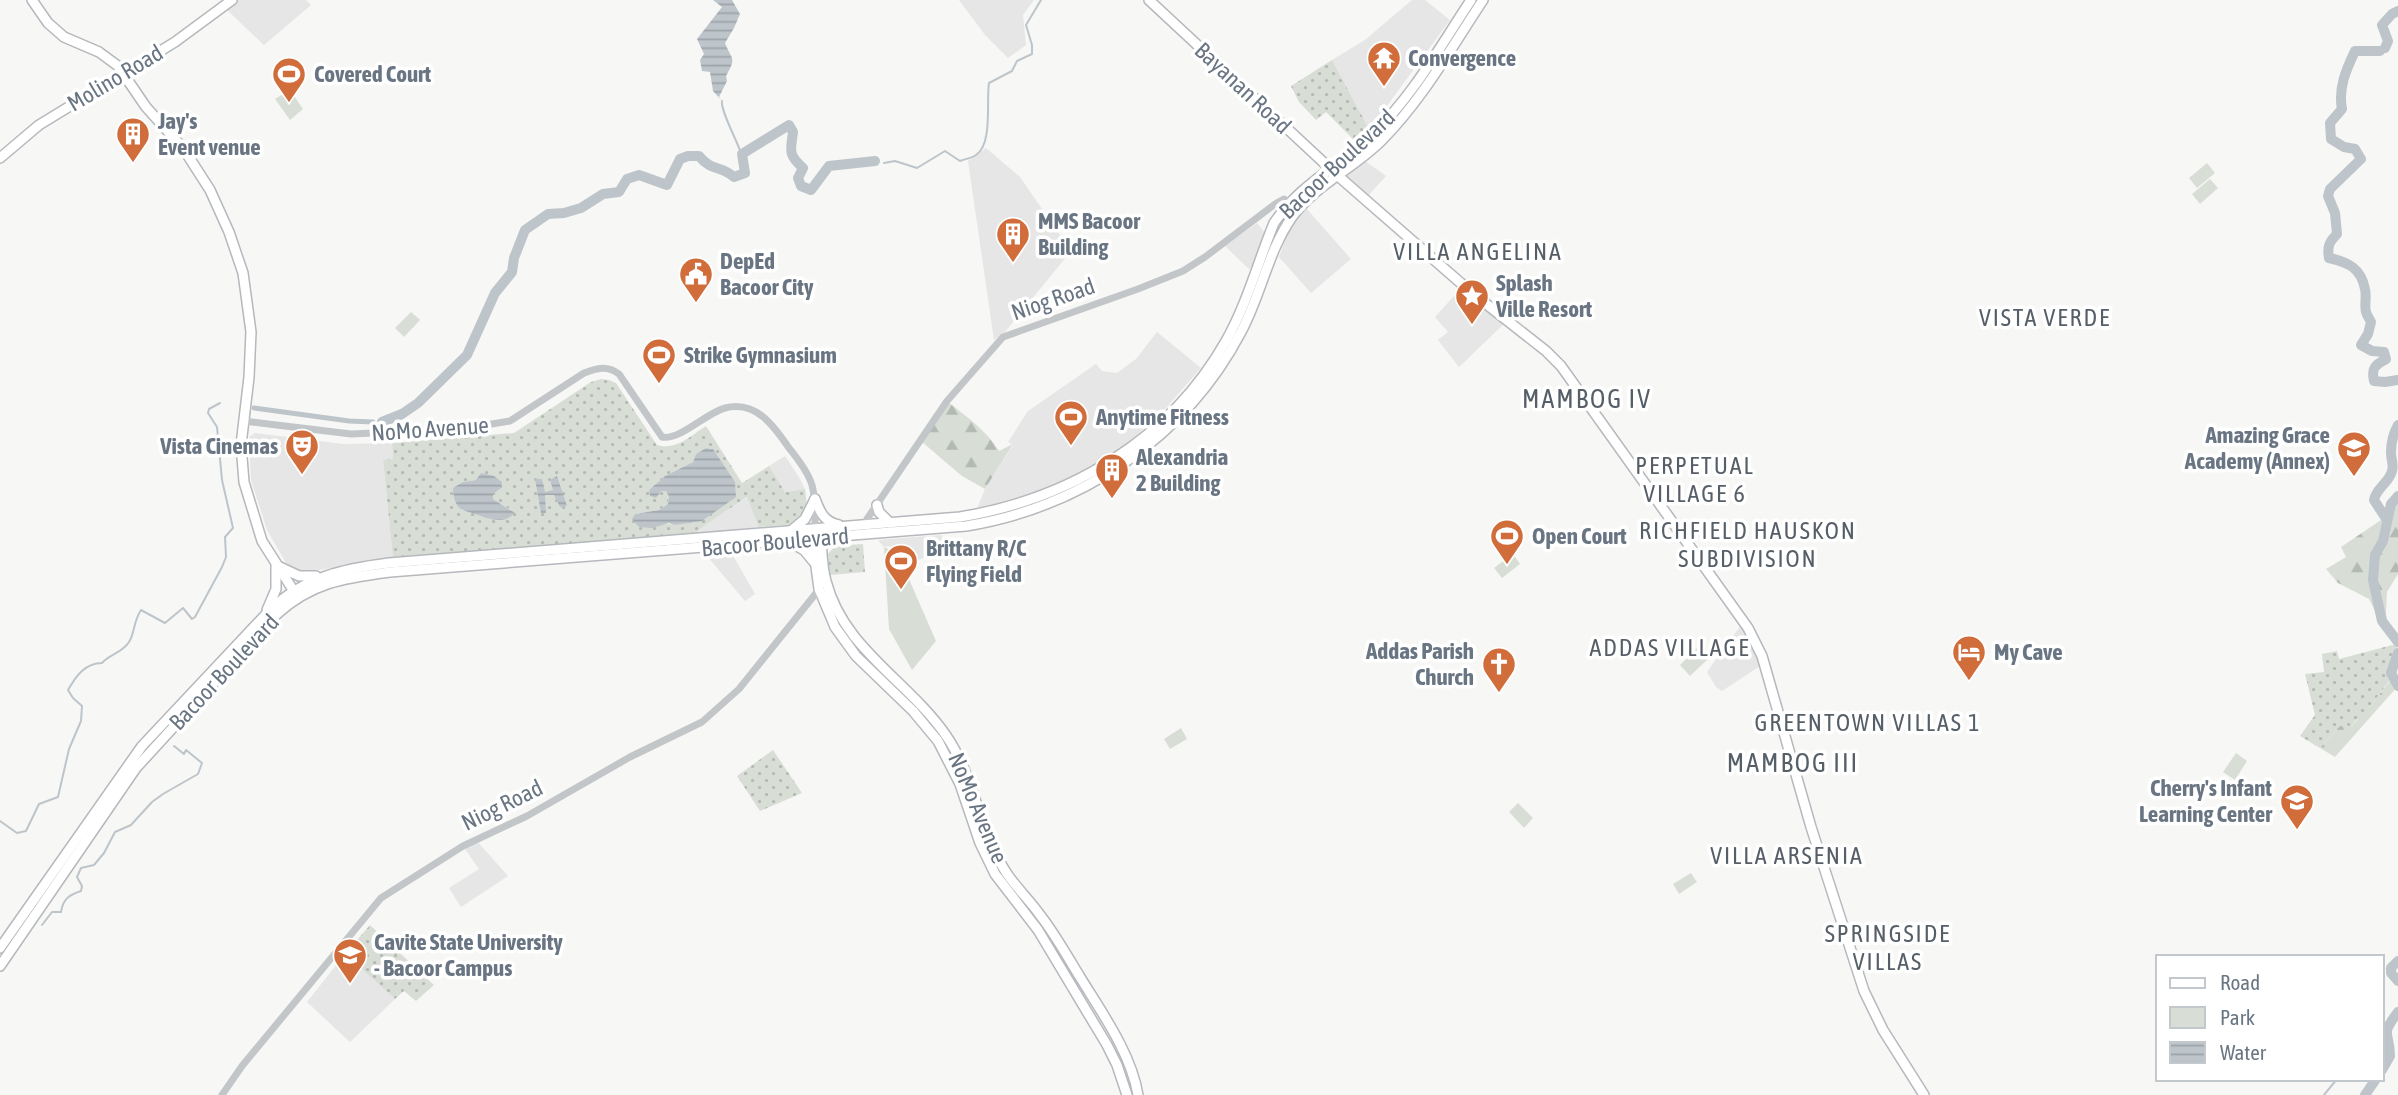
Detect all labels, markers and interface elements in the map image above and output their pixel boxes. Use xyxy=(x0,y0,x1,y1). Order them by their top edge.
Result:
street label: Bayanan Road xyxy=(1190,37,1296,139)
street label: Molino Road xyxy=(63,39,167,117)
temple icon: Convergence xyxy=(1365,39,1403,88)
place label: Convergence xyxy=(1408,45,1516,71)
sports icon: Covered Court xyxy=(270,55,308,104)
place label: Covered Court xyxy=(314,61,432,87)
street label: Bacoor Boulevard xyxy=(1274,104,1400,224)
place label: Jay's Event venue xyxy=(157,108,261,160)
building icon: Jay's Event venue xyxy=(114,115,152,164)
place label: MMS Bacoor Building xyxy=(1038,208,1141,260)
building icon: MMS Bacoor Building xyxy=(994,215,1032,264)
district label: VILLA ANGELINA xyxy=(1393,238,1563,265)
place label: DepEd Bacoor City xyxy=(720,248,814,300)
public building icon: DepEd Bacoor City xyxy=(677,255,715,304)
place label: Splash Ville Resort xyxy=(1495,270,1593,322)
street label: Niog Road xyxy=(1008,273,1098,325)
place icon: Splash Ville Resort xyxy=(1453,277,1491,326)
district label: VISTA VERDE xyxy=(1979,304,2111,331)
sports icon: Strike Gymnasium xyxy=(640,336,678,385)
place label: Strike Gymnasium xyxy=(684,342,837,368)
district label: MAMBOG IV xyxy=(1522,384,1652,414)
sports icon: Anytime Fitness xyxy=(1052,398,1090,447)
place label: Anytime Fitness xyxy=(1095,404,1229,430)
street label: NoMo Avenue xyxy=(371,412,489,446)
place label: Amazing Grace Academy (Annex) xyxy=(2184,422,2330,474)
theatre icon: Vista Cinemas xyxy=(283,427,321,476)
school or university icon: Amazing Grace Academy (Annex) xyxy=(2335,429,2373,478)
place label: Vista Cinemas xyxy=(159,433,278,459)
place label: Alexandria 2 Building xyxy=(1135,444,1228,496)
building icon: Alexandria 2 Building xyxy=(1093,451,1131,500)
district label: PERPETUAL VILLAGE 6 xyxy=(1635,452,1755,507)
sports icon: Open Court xyxy=(1488,517,1526,566)
district label: RICHFIELD HAUSKON SUBDIVISION xyxy=(1639,517,1857,572)
street label: Bacoor Boulevard xyxy=(700,523,850,561)
place label: Open Court xyxy=(1532,523,1627,549)
place label: Brittany R/C Flying Field xyxy=(926,535,1027,587)
sports icon: Brittany R/C Flying Field xyxy=(882,542,920,591)
street label: Bacoor Boulevard xyxy=(164,609,284,735)
hotel icon: My Cave xyxy=(1950,633,1988,682)
district label: ADDAS VILLAGE xyxy=(1590,634,1750,661)
place label: Addas Parish Church xyxy=(1365,638,1474,690)
place label: My Cave xyxy=(1994,639,2063,665)
church icon: Addas Parish Church xyxy=(1480,645,1518,694)
district label: GREENTOWN VILLAS 1 xyxy=(1755,709,1981,736)
district label: MAMBOG III xyxy=(1727,748,1859,778)
street label: NoMo Avenue xyxy=(943,749,1013,867)
street label: Niog Road xyxy=(457,774,547,836)
place label: Cherry's Infant Learning Center xyxy=(2139,775,2273,827)
school or university icon: Cherry's Infant Learning Center xyxy=(2278,782,2316,831)
district label: VILLA ARSENIA xyxy=(1710,842,1864,869)
district label: SPRINGSIDE VILLAS xyxy=(1825,920,1951,975)
place label: Cavite State University - Bacoor Campus xyxy=(374,929,563,981)
school or university icon: Cavite State University - Bacoor Campus xyxy=(331,936,369,985)
legend xyxy=(2156,955,2384,1081)
text: Road xyxy=(2220,970,2260,994)
text: Park xyxy=(2220,1005,2255,1029)
text: Water xyxy=(2220,1040,2267,1064)

